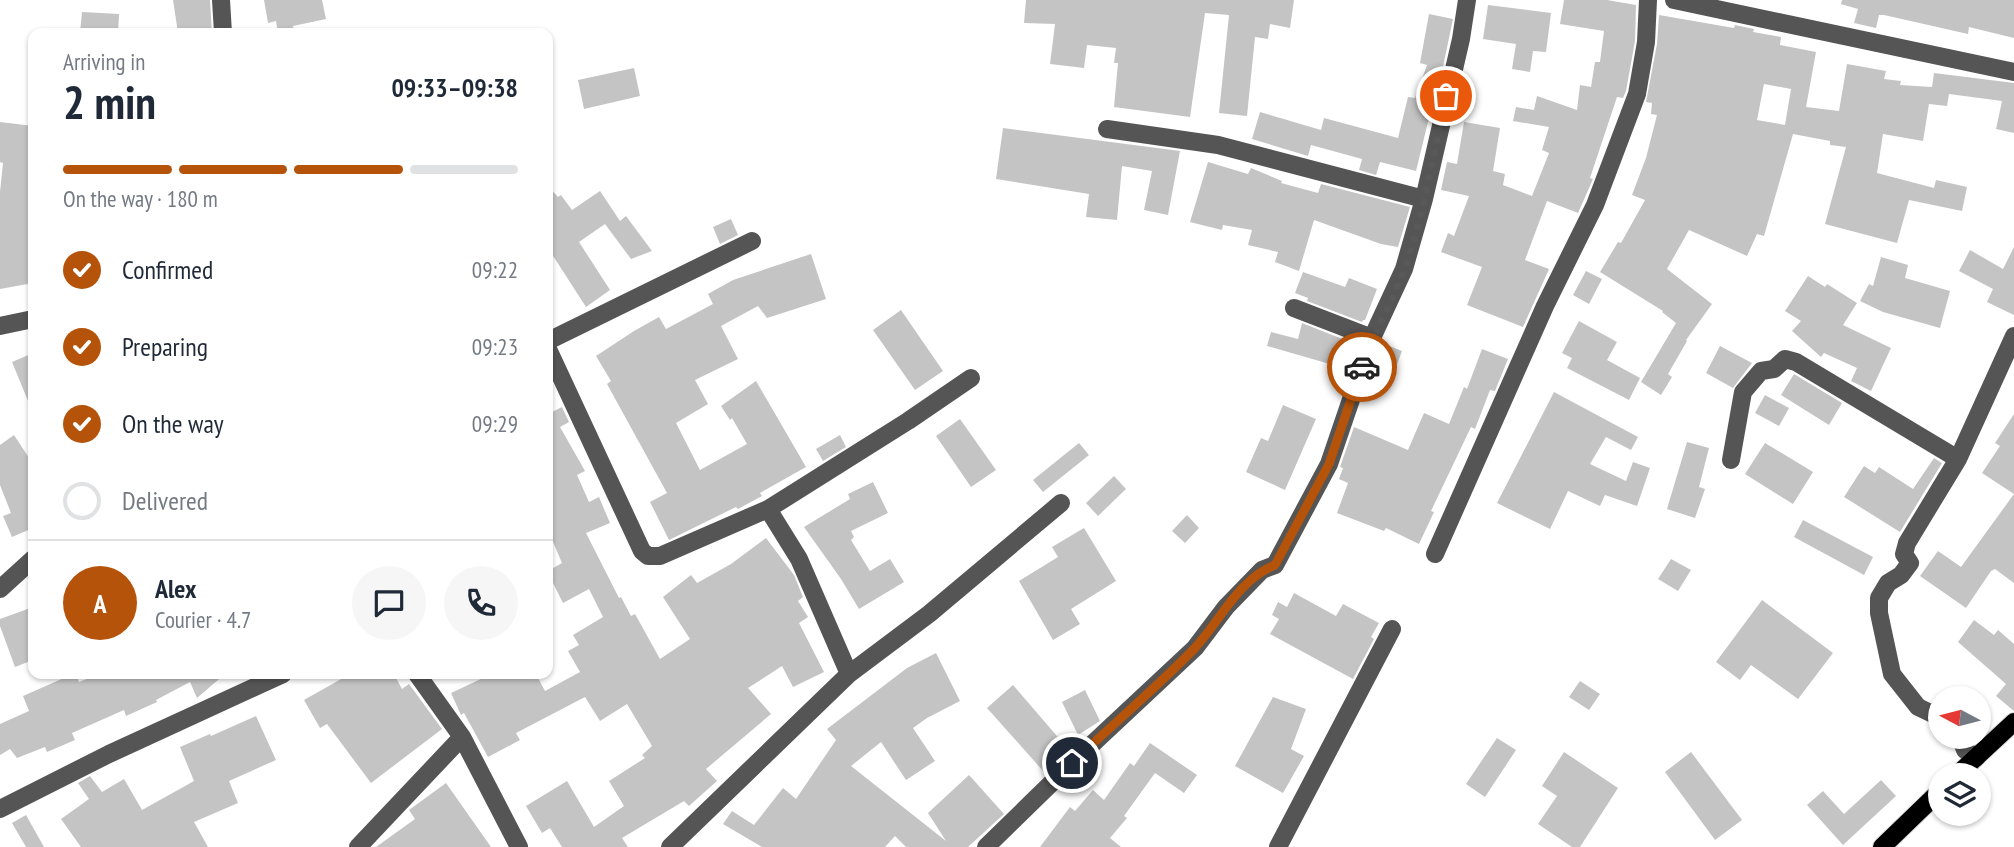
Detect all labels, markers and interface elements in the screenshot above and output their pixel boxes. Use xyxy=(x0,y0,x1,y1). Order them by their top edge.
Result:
text: Arriving in xyxy=(63,47,145,76)
pin xyxy=(1416,66,1476,126)
text: 09:33–09:38 xyxy=(391,71,518,104)
text: 2 min xyxy=(63,72,156,132)
icon: bag xyxy=(1427,77,1465,115)
text: On the way · 180 m xyxy=(63,184,218,213)
icon: check xyxy=(63,251,101,289)
text: Confirmed xyxy=(122,253,213,286)
text: 09:22 xyxy=(472,255,518,284)
icon: check xyxy=(63,328,101,366)
text: Preparing xyxy=(122,330,208,363)
text: 09:23 xyxy=(472,332,518,361)
courier xyxy=(1327,332,1397,402)
icon: car xyxy=(1343,348,1381,386)
icon: check xyxy=(63,405,101,443)
text: On the way xyxy=(122,407,224,440)
text: 09:29 xyxy=(472,409,518,438)
text: Delivered xyxy=(122,484,208,517)
button: chat xyxy=(352,566,426,640)
button: phone xyxy=(444,566,518,640)
text: Alex xyxy=(155,572,196,605)
text: A xyxy=(93,587,107,620)
text: Courier · 4.7 xyxy=(155,605,251,634)
north arrow xyxy=(1928,686,1992,749)
map controls xyxy=(1928,686,1991,826)
pin xyxy=(1042,733,1102,793)
icon: home xyxy=(1053,744,1091,782)
button: layers xyxy=(1928,763,1991,826)

